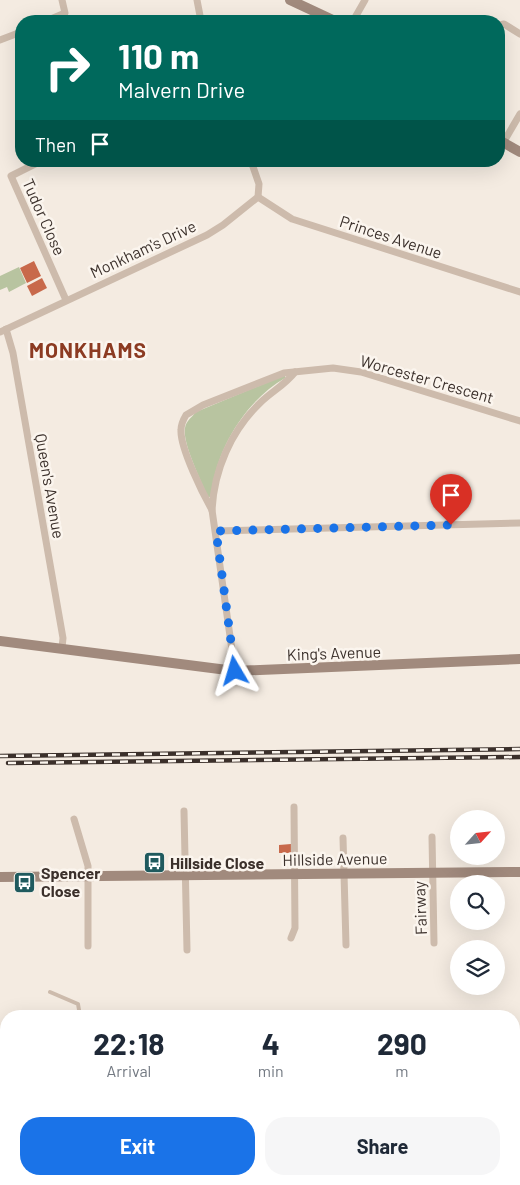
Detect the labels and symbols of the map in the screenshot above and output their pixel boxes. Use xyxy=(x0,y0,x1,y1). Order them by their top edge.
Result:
street label: Tudor Close xyxy=(19,176,70,258)
street label: Princes Avenue xyxy=(338,211,445,262)
street label: Monkham's Drive xyxy=(87,216,199,281)
district label: MONKHAMS xyxy=(29,337,147,362)
street label: Worcester Crescent xyxy=(358,350,496,407)
street label: Queen's Avenue xyxy=(32,432,69,540)
pin xyxy=(430,474,472,525)
street label: King's Avenue xyxy=(287,641,381,664)
position arrow xyxy=(208,644,260,696)
north arrow xyxy=(450,810,505,865)
street label: Hillside Avenue xyxy=(282,848,388,869)
bus stop icon: Hillside Close xyxy=(142,851,166,875)
place label: Hillside Close xyxy=(170,853,265,872)
place label: Spencer Close xyxy=(41,863,100,900)
bus stop icon: Spencer Close xyxy=(13,870,37,894)
street label: Fairway xyxy=(409,880,430,935)

